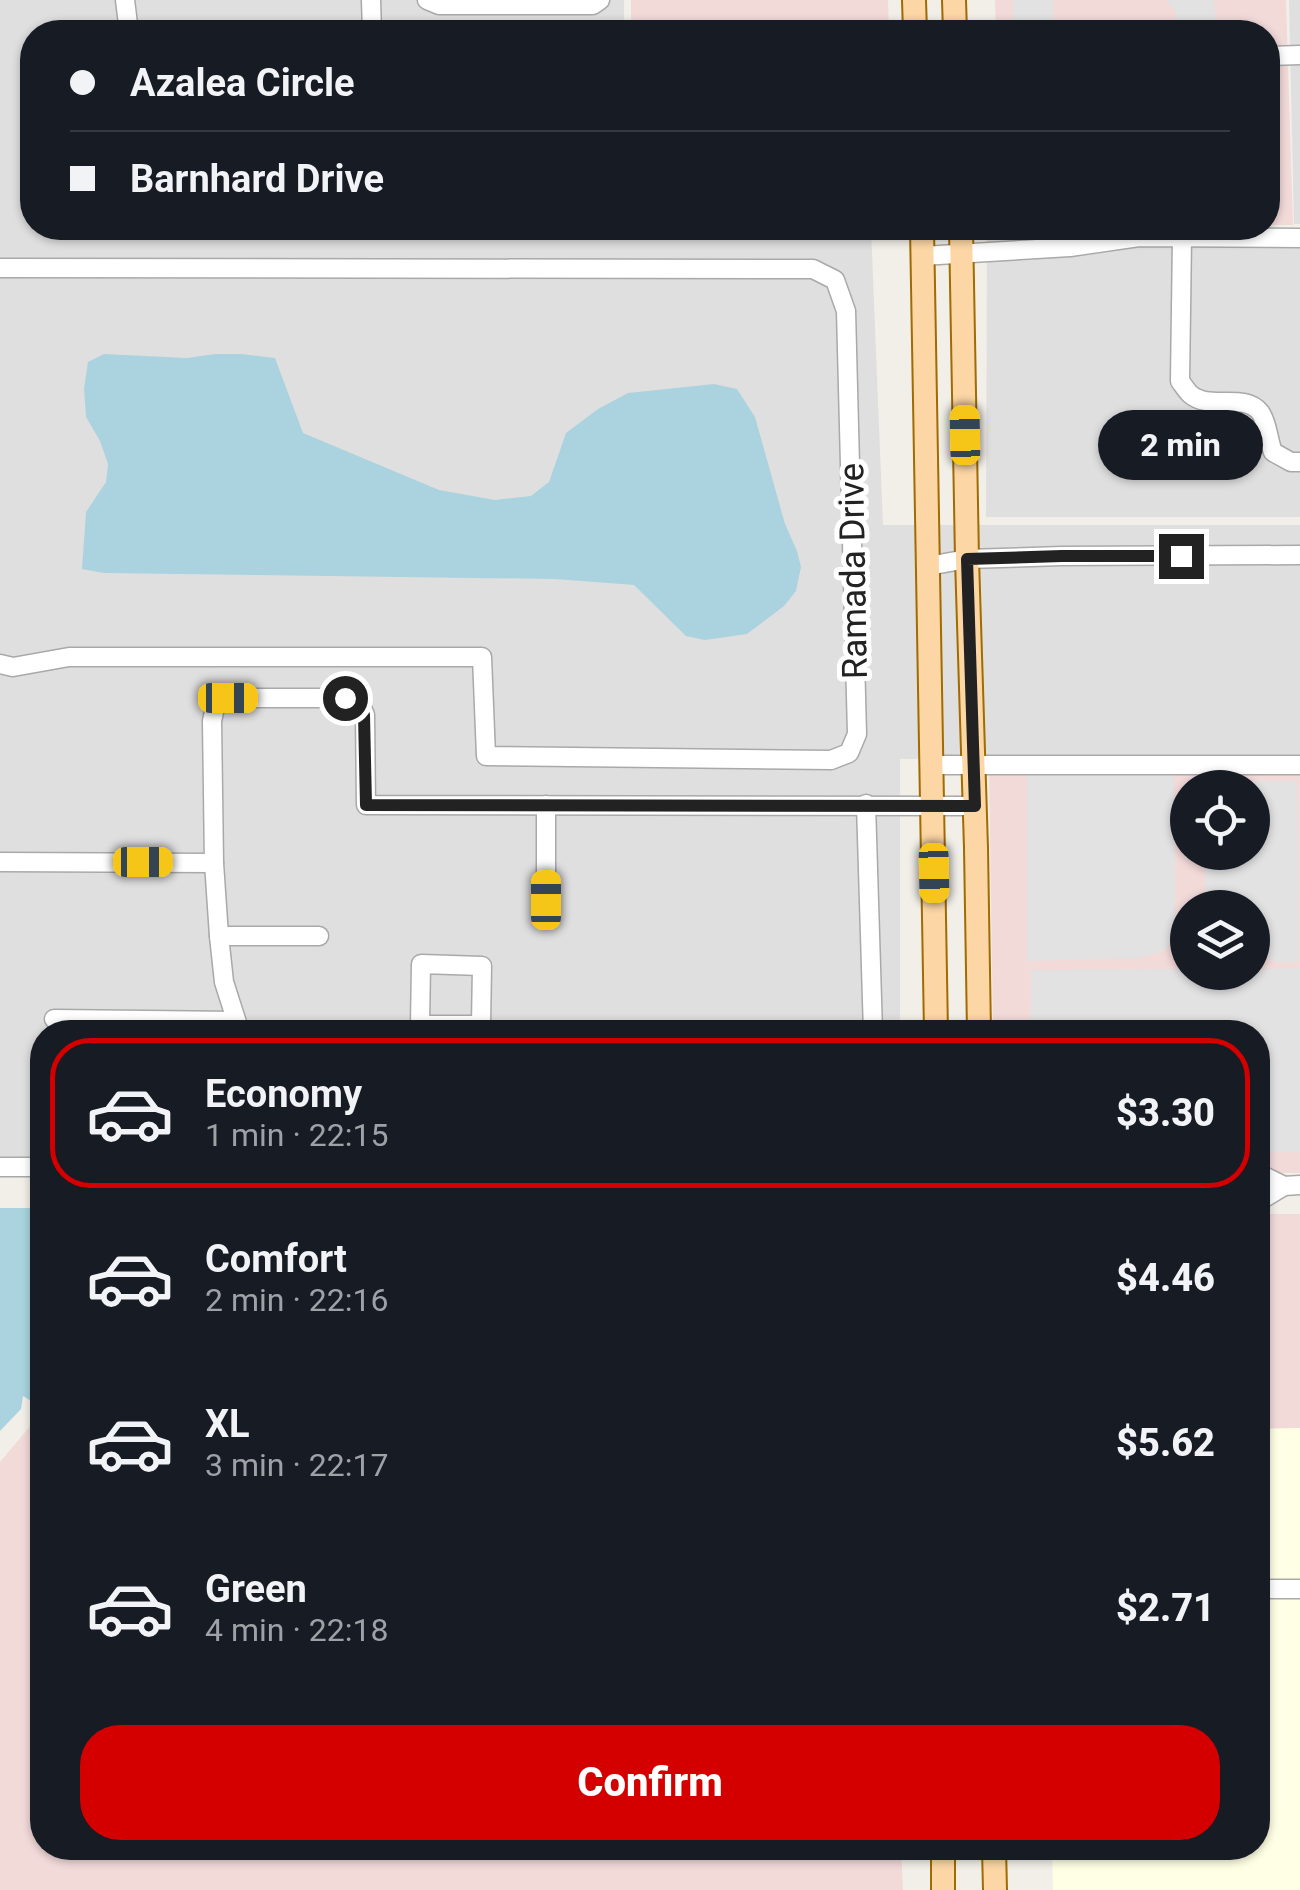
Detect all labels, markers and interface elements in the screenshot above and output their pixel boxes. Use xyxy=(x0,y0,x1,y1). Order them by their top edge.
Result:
text: Azalea Circle xyxy=(130,61,355,105)
text: Barnhard Drive xyxy=(130,157,384,201)
car xyxy=(949,405,981,465)
callout: 2 min xyxy=(1098,411,1264,481)
text: 2 min xyxy=(1140,426,1221,464)
street label: Ramada Drive xyxy=(831,462,876,680)
route end xyxy=(1159,534,1204,579)
route start xyxy=(323,676,368,721)
car xyxy=(198,683,258,713)
map controls xyxy=(1170,770,1270,990)
button: locate xyxy=(1170,770,1270,870)
car xyxy=(918,843,950,903)
car xyxy=(113,847,173,877)
car xyxy=(531,870,561,930)
button: layers xyxy=(1170,890,1270,990)
icon: car xyxy=(85,1068,175,1158)
text: Economy xyxy=(205,1072,362,1116)
text: $3.30 xyxy=(1116,1091,1215,1135)
text: 1 min · 22:15 xyxy=(205,1116,388,1154)
icon: car xyxy=(85,1233,175,1323)
text: Comfort xyxy=(205,1237,347,1281)
text: $4.46 xyxy=(1116,1256,1215,1300)
text: 2 min · 22:16 xyxy=(205,1281,388,1319)
icon: car xyxy=(85,1398,175,1488)
text: XL xyxy=(205,1402,250,1446)
text: $5.62 xyxy=(1116,1421,1215,1465)
text: 3 min · 22:17 xyxy=(205,1446,388,1484)
icon: car xyxy=(85,1563,175,1653)
text: Green xyxy=(205,1567,307,1611)
text: $2.71 xyxy=(1116,1586,1215,1630)
text: 4 min · 22:18 xyxy=(205,1611,388,1649)
button: Confirm xyxy=(80,1725,1220,1840)

